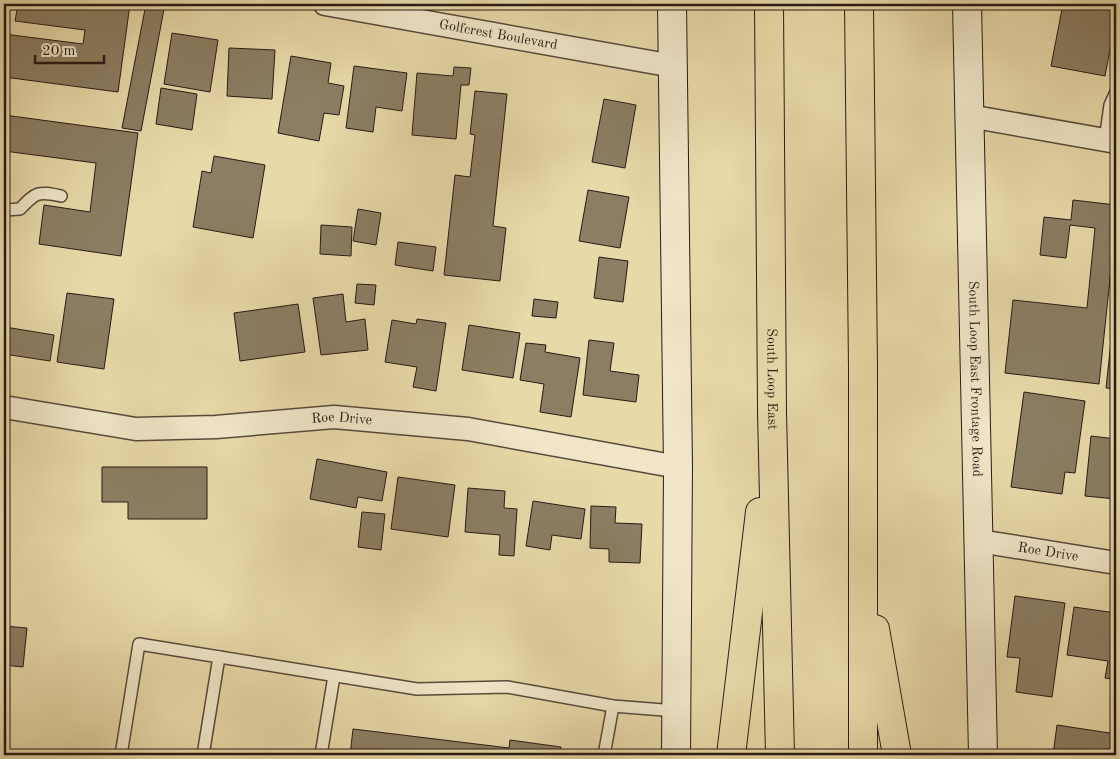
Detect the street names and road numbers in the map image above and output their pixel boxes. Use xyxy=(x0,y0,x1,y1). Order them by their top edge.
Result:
street label: Golfcrest Boulevard xyxy=(438,17,559,52)
street label: South Loop East Frontage Road xyxy=(966,281,984,477)
street label: South Loop East xyxy=(764,328,779,430)
street label: Roe Drive xyxy=(311,410,373,427)
street label: Roe Drive xyxy=(1017,540,1079,564)

